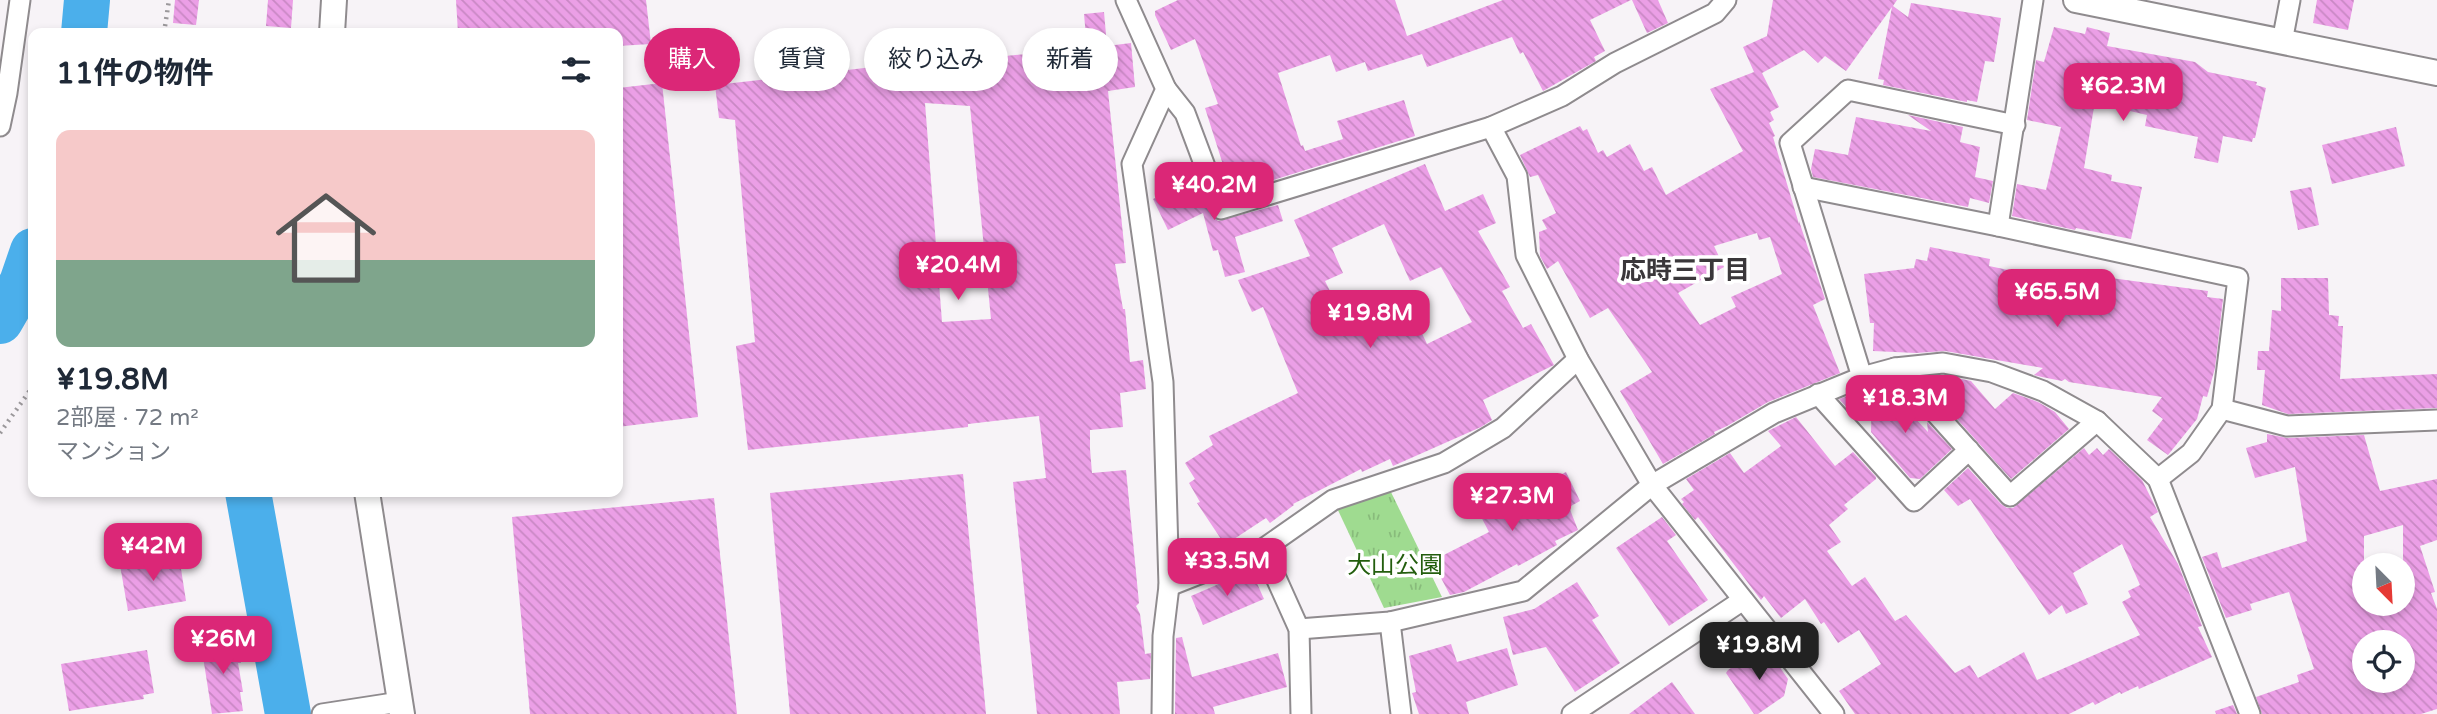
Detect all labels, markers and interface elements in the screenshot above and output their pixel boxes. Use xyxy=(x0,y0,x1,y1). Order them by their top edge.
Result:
chip: 購入 xyxy=(644,28,740,91)
chip: 賃貸 xyxy=(754,28,850,91)
chip: 絞り込み xyxy=(864,28,1008,91)
chip: 新着 xyxy=(1022,28,1118,91)
icon: filters xyxy=(557,51,595,89)
text: 11件の物件 xyxy=(56,55,214,92)
pin: ¥62.3M xyxy=(2066,64,2180,123)
text: ¥62.3M xyxy=(2080,72,2166,100)
pin: ¥40.2M xyxy=(1157,162,1271,222)
text: ¥40.2M xyxy=(1171,171,1257,199)
icon: home xyxy=(263,175,389,301)
pin: ¥20.4M xyxy=(901,243,1015,302)
text: ¥20.4M xyxy=(915,251,1001,279)
district label: 応時三丁目 xyxy=(1620,255,1750,286)
pin: ¥65.5M xyxy=(2000,270,2114,329)
text: ¥65.5M xyxy=(2014,278,2100,306)
pin: ¥19.8M xyxy=(1313,290,1427,350)
text: ¥19.8M xyxy=(1327,299,1413,327)
text: ¥19.8M xyxy=(56,361,169,398)
pin: ¥18.3M xyxy=(1848,376,1962,435)
text: ¥18.3M xyxy=(1862,384,1948,412)
text: 2部屋 · 72 m² xyxy=(56,404,199,432)
text: マンション xyxy=(56,438,171,466)
pin: ¥27.3M xyxy=(1455,474,1569,533)
text: ¥27.3M xyxy=(1469,482,1555,510)
pin: ¥42M xyxy=(112,524,194,583)
text: ¥42M xyxy=(120,532,186,560)
pin: ¥33.5M xyxy=(1170,538,1284,598)
text: ¥33.5M xyxy=(1184,547,1270,575)
park label: 大山公園 xyxy=(1347,551,1443,580)
north arrow xyxy=(2352,553,2415,616)
map controls xyxy=(2352,553,2415,693)
pin: ¥26M xyxy=(182,616,264,676)
pin: ¥19.8M xyxy=(1702,622,1816,682)
text: ¥26M xyxy=(190,625,256,653)
button: locate xyxy=(2352,630,2415,693)
text: ¥19.8M xyxy=(1716,631,1802,659)

